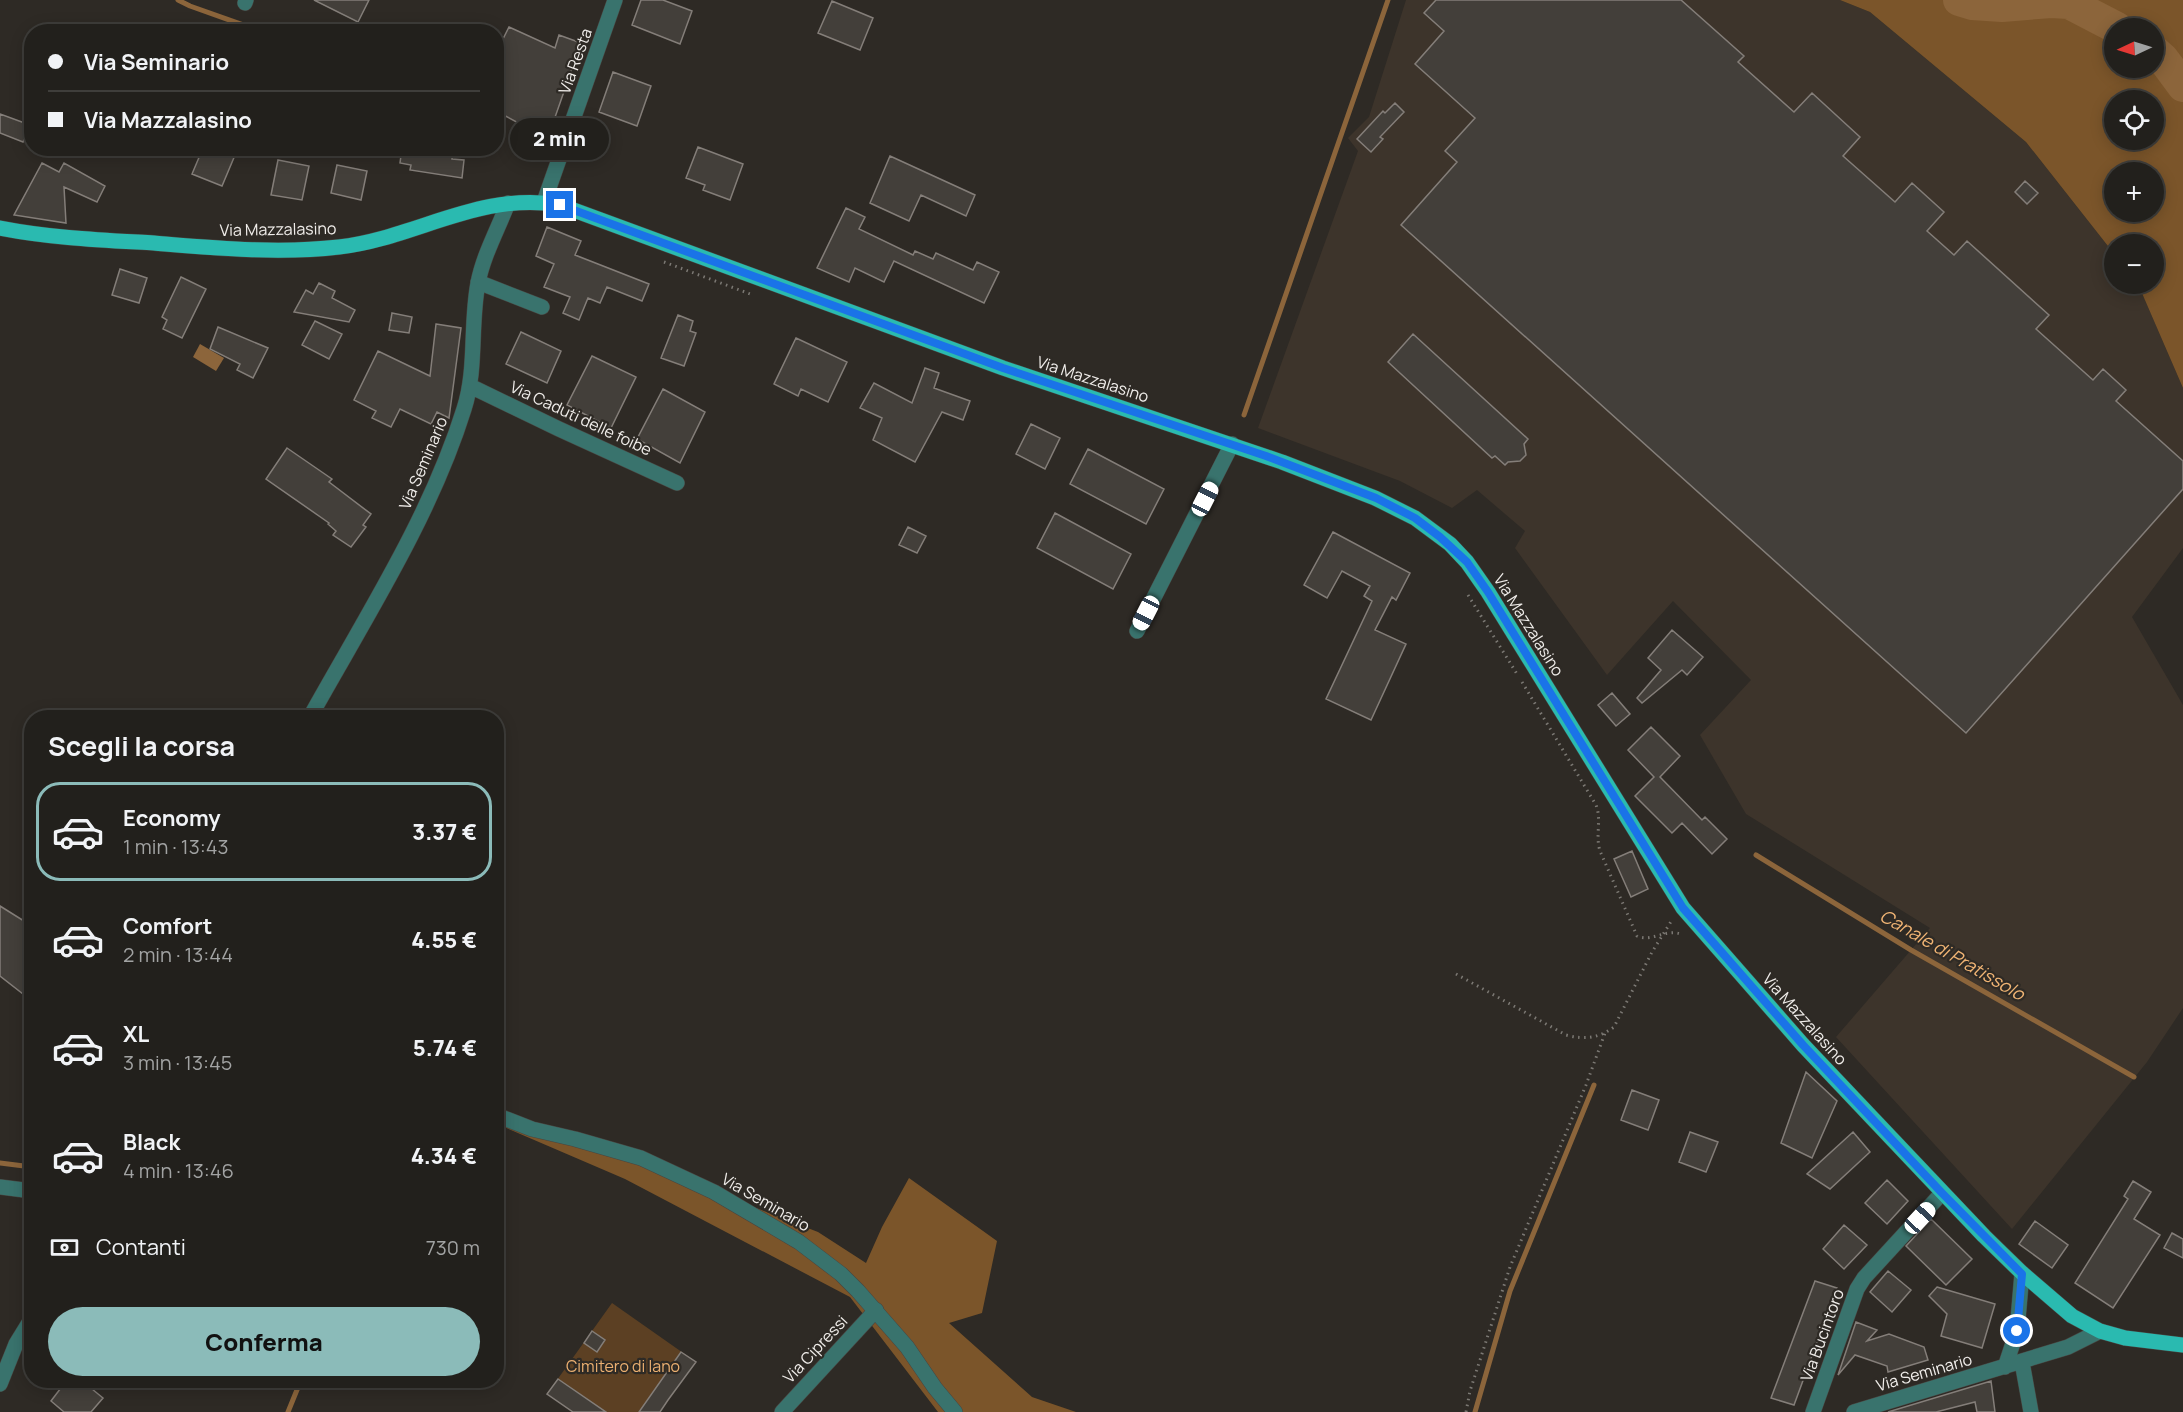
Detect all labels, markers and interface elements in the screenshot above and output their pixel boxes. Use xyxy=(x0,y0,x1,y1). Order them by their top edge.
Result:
north arrow xyxy=(2104,18,2164,78)
map controls xyxy=(2104,18,2164,294)
street label: Via Resta xyxy=(553,25,597,97)
text: Via Seminario xyxy=(84,47,229,77)
button: locate xyxy=(2104,90,2164,150)
text: Via Mazzalasino xyxy=(84,105,252,135)
callout: 2 min xyxy=(510,118,610,160)
text: 2 min xyxy=(533,125,586,152)
button: + xyxy=(2104,162,2164,222)
route end xyxy=(546,191,573,218)
street label: Via Mazzalasino xyxy=(220,217,336,241)
button: − xyxy=(2104,234,2164,294)
street label: Via Mazzalasino xyxy=(1034,351,1152,407)
street label: Via Caduti delle foibe xyxy=(507,375,655,461)
street label: Via Seminario xyxy=(394,413,452,513)
car xyxy=(1189,479,1221,519)
street label: Via Mazzalasino xyxy=(1489,570,1569,680)
car xyxy=(1130,593,1162,633)
text: Scegli la corsa xyxy=(48,727,235,764)
text: Economy xyxy=(123,803,221,833)
icon: car xyxy=(51,805,105,859)
text: 3.37 € xyxy=(412,817,477,847)
text: 1 min · 13:43 xyxy=(123,833,229,860)
water label: Canale di Pratissolo xyxy=(1876,903,2030,1006)
text: Comfort xyxy=(123,911,212,941)
icon: car xyxy=(51,913,105,967)
text: 4.55 € xyxy=(411,925,477,955)
text: 2 min · 13:44 xyxy=(123,941,233,968)
street label: Via Mazzalasino xyxy=(1758,968,1852,1070)
text: XL xyxy=(123,1019,149,1049)
icon: car xyxy=(51,1021,105,1075)
text: 5.74 € xyxy=(413,1033,477,1063)
text: 3 min · 13:45 xyxy=(123,1049,232,1076)
text: Black xyxy=(123,1127,180,1157)
icon: car xyxy=(51,1129,105,1183)
text: 4.34 € xyxy=(411,1141,477,1171)
text: 4 min · 13:46 xyxy=(123,1157,234,1184)
street label: Via Seminario xyxy=(718,1168,814,1236)
car xyxy=(1901,1199,1939,1237)
icon: cash xyxy=(48,1231,81,1264)
text: Contanti xyxy=(96,1232,186,1262)
text: 730 m xyxy=(426,1234,480,1261)
street label: Via Bucintoro xyxy=(1795,1286,1849,1384)
button: Conferma xyxy=(48,1307,480,1376)
street label: Via Cipressi xyxy=(778,1310,852,1388)
route start xyxy=(2003,1317,2030,1344)
street label: Via Seminario xyxy=(1873,1348,1975,1396)
park label: Cimitero di Iano xyxy=(566,1355,680,1377)

